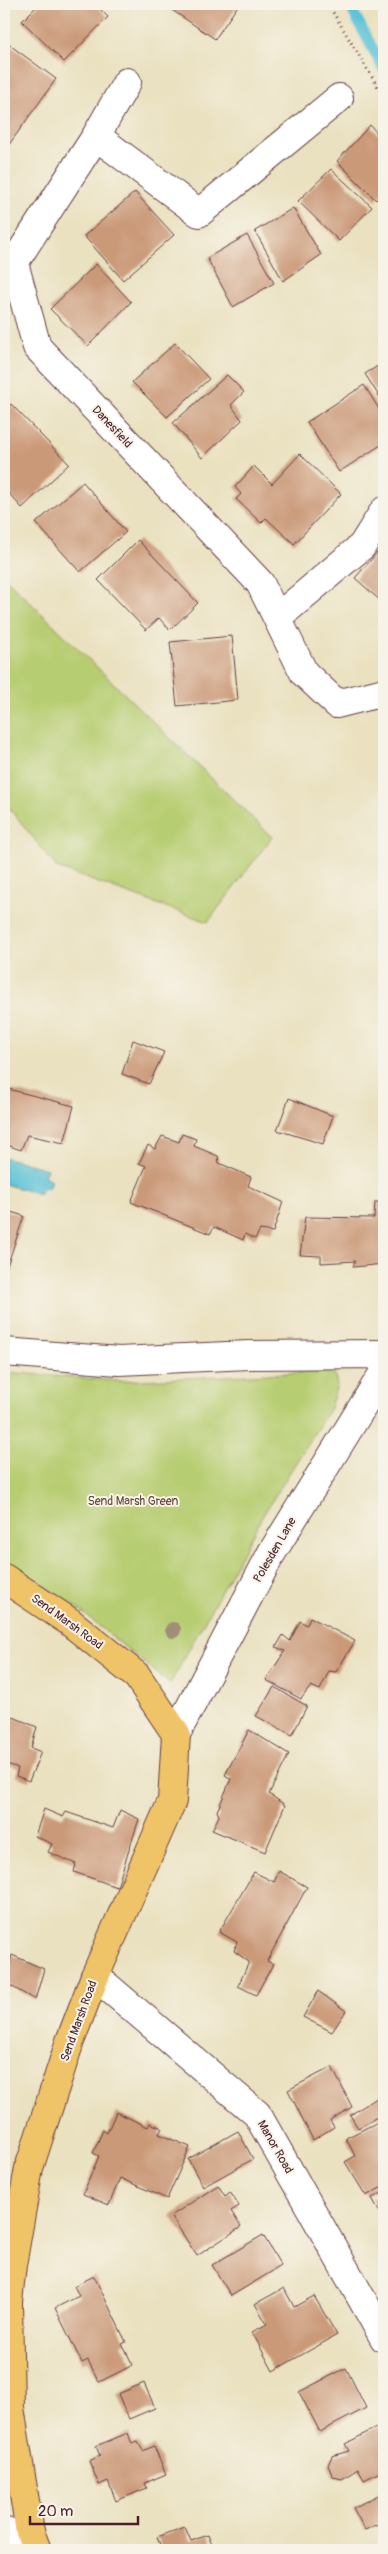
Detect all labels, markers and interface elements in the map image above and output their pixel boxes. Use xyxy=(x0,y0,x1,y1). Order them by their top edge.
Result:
street label: Danesfield xyxy=(89,403,135,451)
park label: Send Marsh Green xyxy=(88,1494,178,1509)
street label: Polesden Lane xyxy=(250,1515,300,1585)
street label: Send Marsh Road xyxy=(28,1591,106,1653)
street label: Send Marsh Road xyxy=(57,1978,101,2063)
street label: Manor Road xyxy=(254,2118,296,2176)
scale bar xyxy=(30,2494,138,2526)
text: 20 m xyxy=(38,2502,73,2521)

